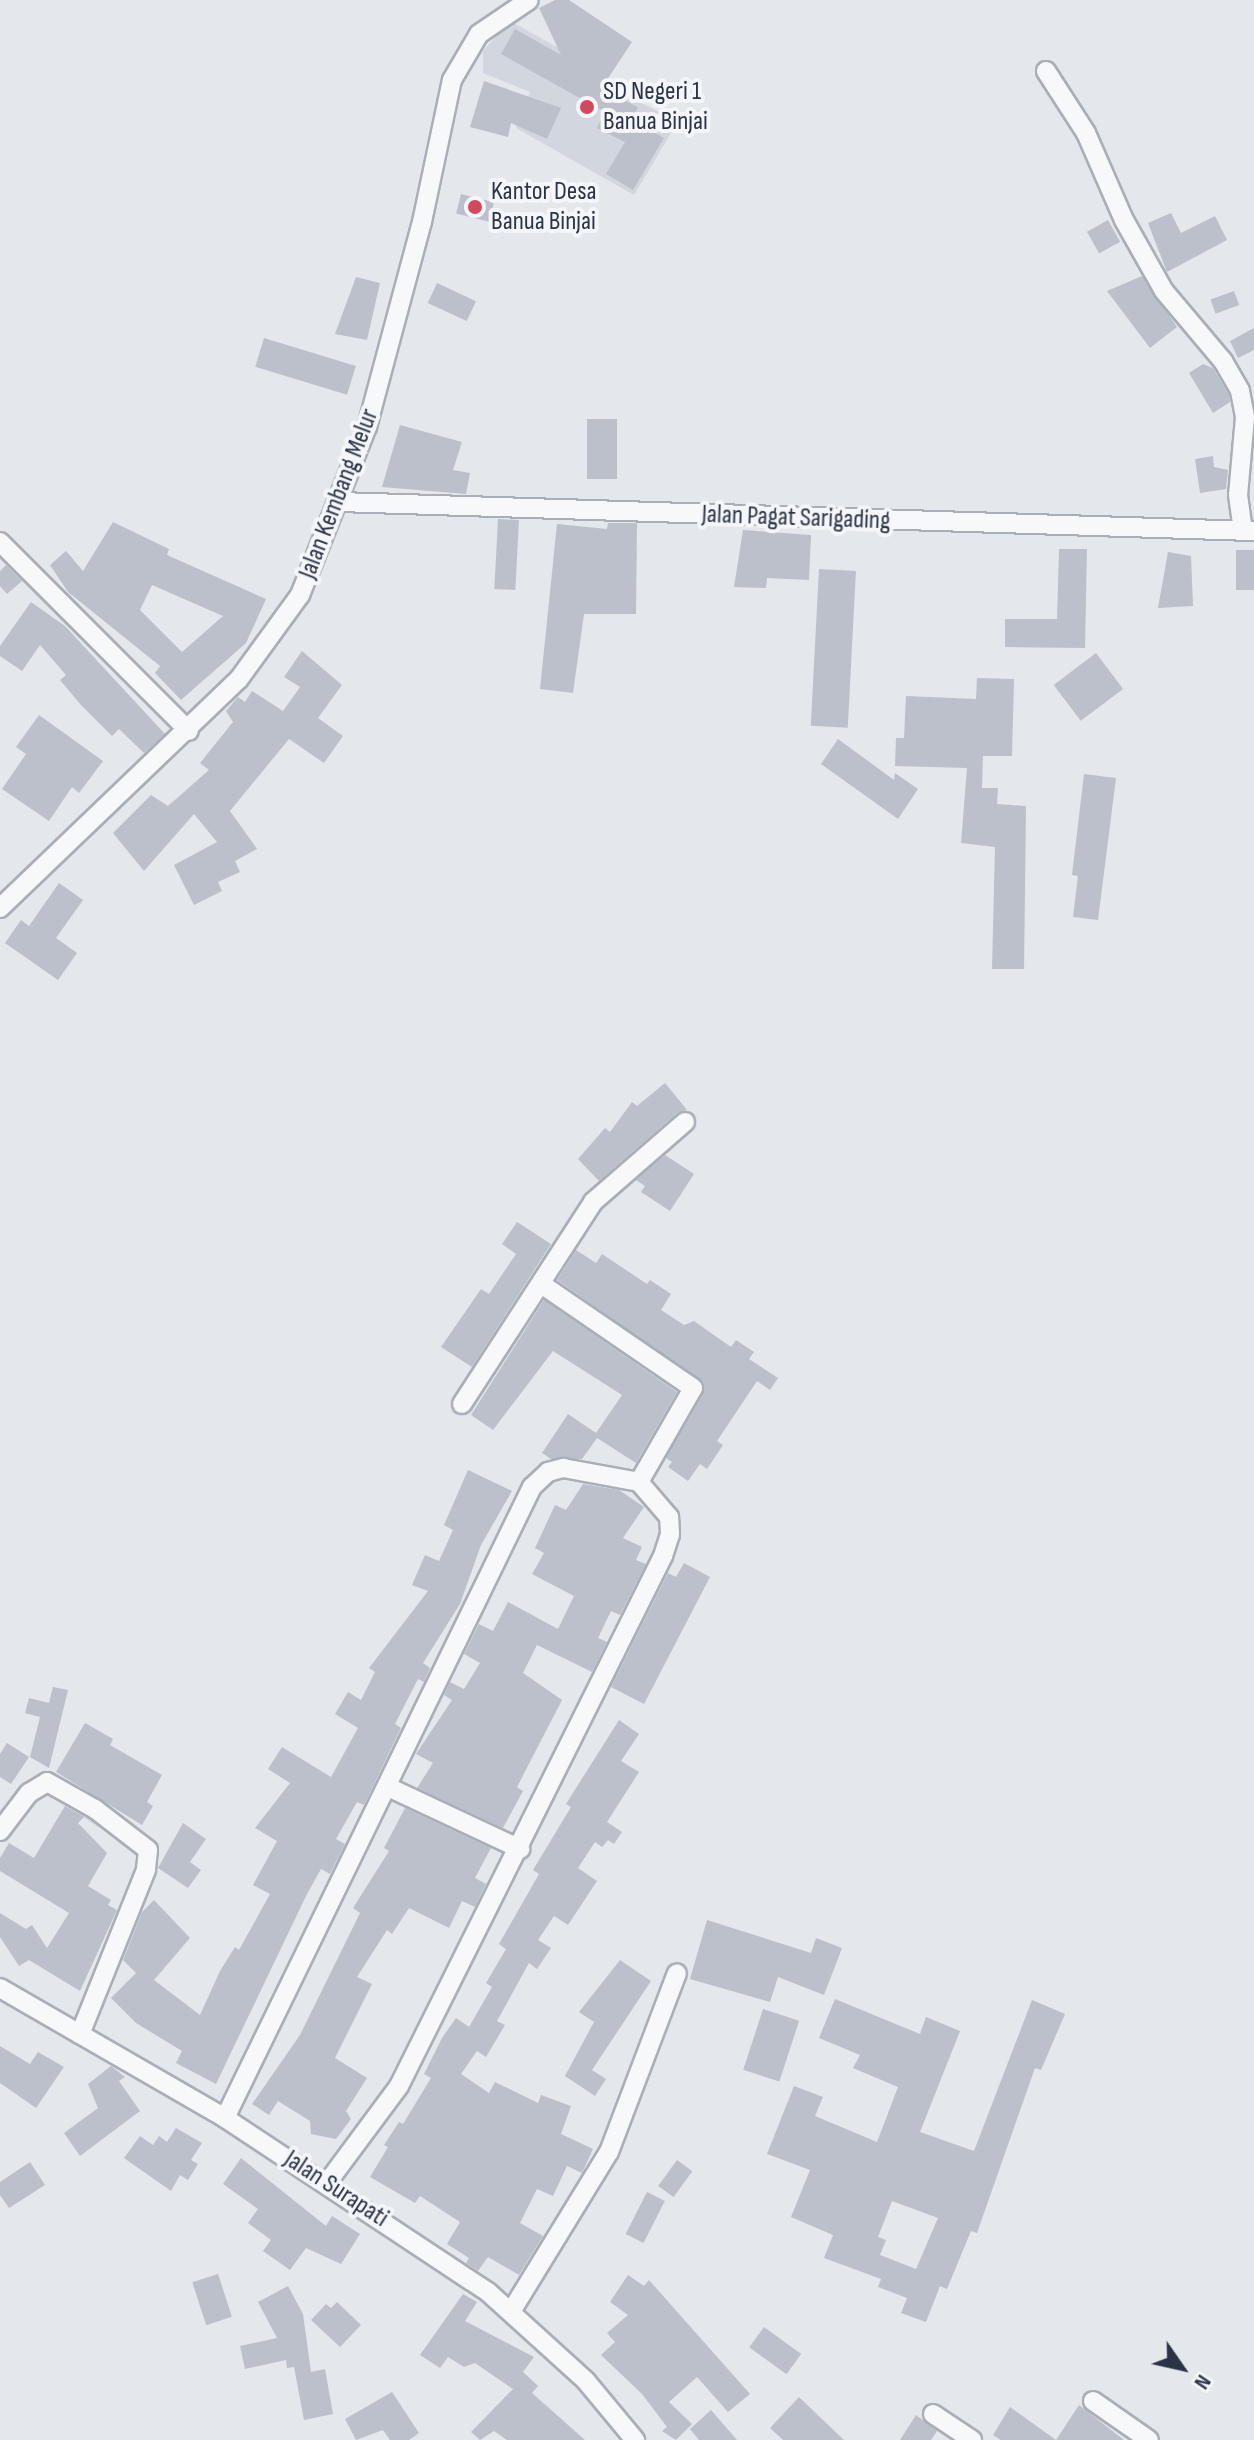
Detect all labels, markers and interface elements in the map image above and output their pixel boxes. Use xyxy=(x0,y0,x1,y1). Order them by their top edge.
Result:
place label: SD Negeri 1 Banua Binjai xyxy=(603,76,708,138)
marker: SD Negeri 1 Banua Binjai xyxy=(578,98,596,116)
place label: Kantor Desa Banua Binjai xyxy=(491,176,597,238)
marker: Kantor Desa Banua Binjai xyxy=(466,198,484,216)
street label: Jalan Kembang Melur xyxy=(292,405,386,583)
street label: Jalan Pagat Sarigading xyxy=(701,499,891,537)
street label: Jalan Surapati xyxy=(278,2144,394,2234)
north arrow xyxy=(1142,2328,1222,2408)
text: N xyxy=(1188,2369,1217,2394)

